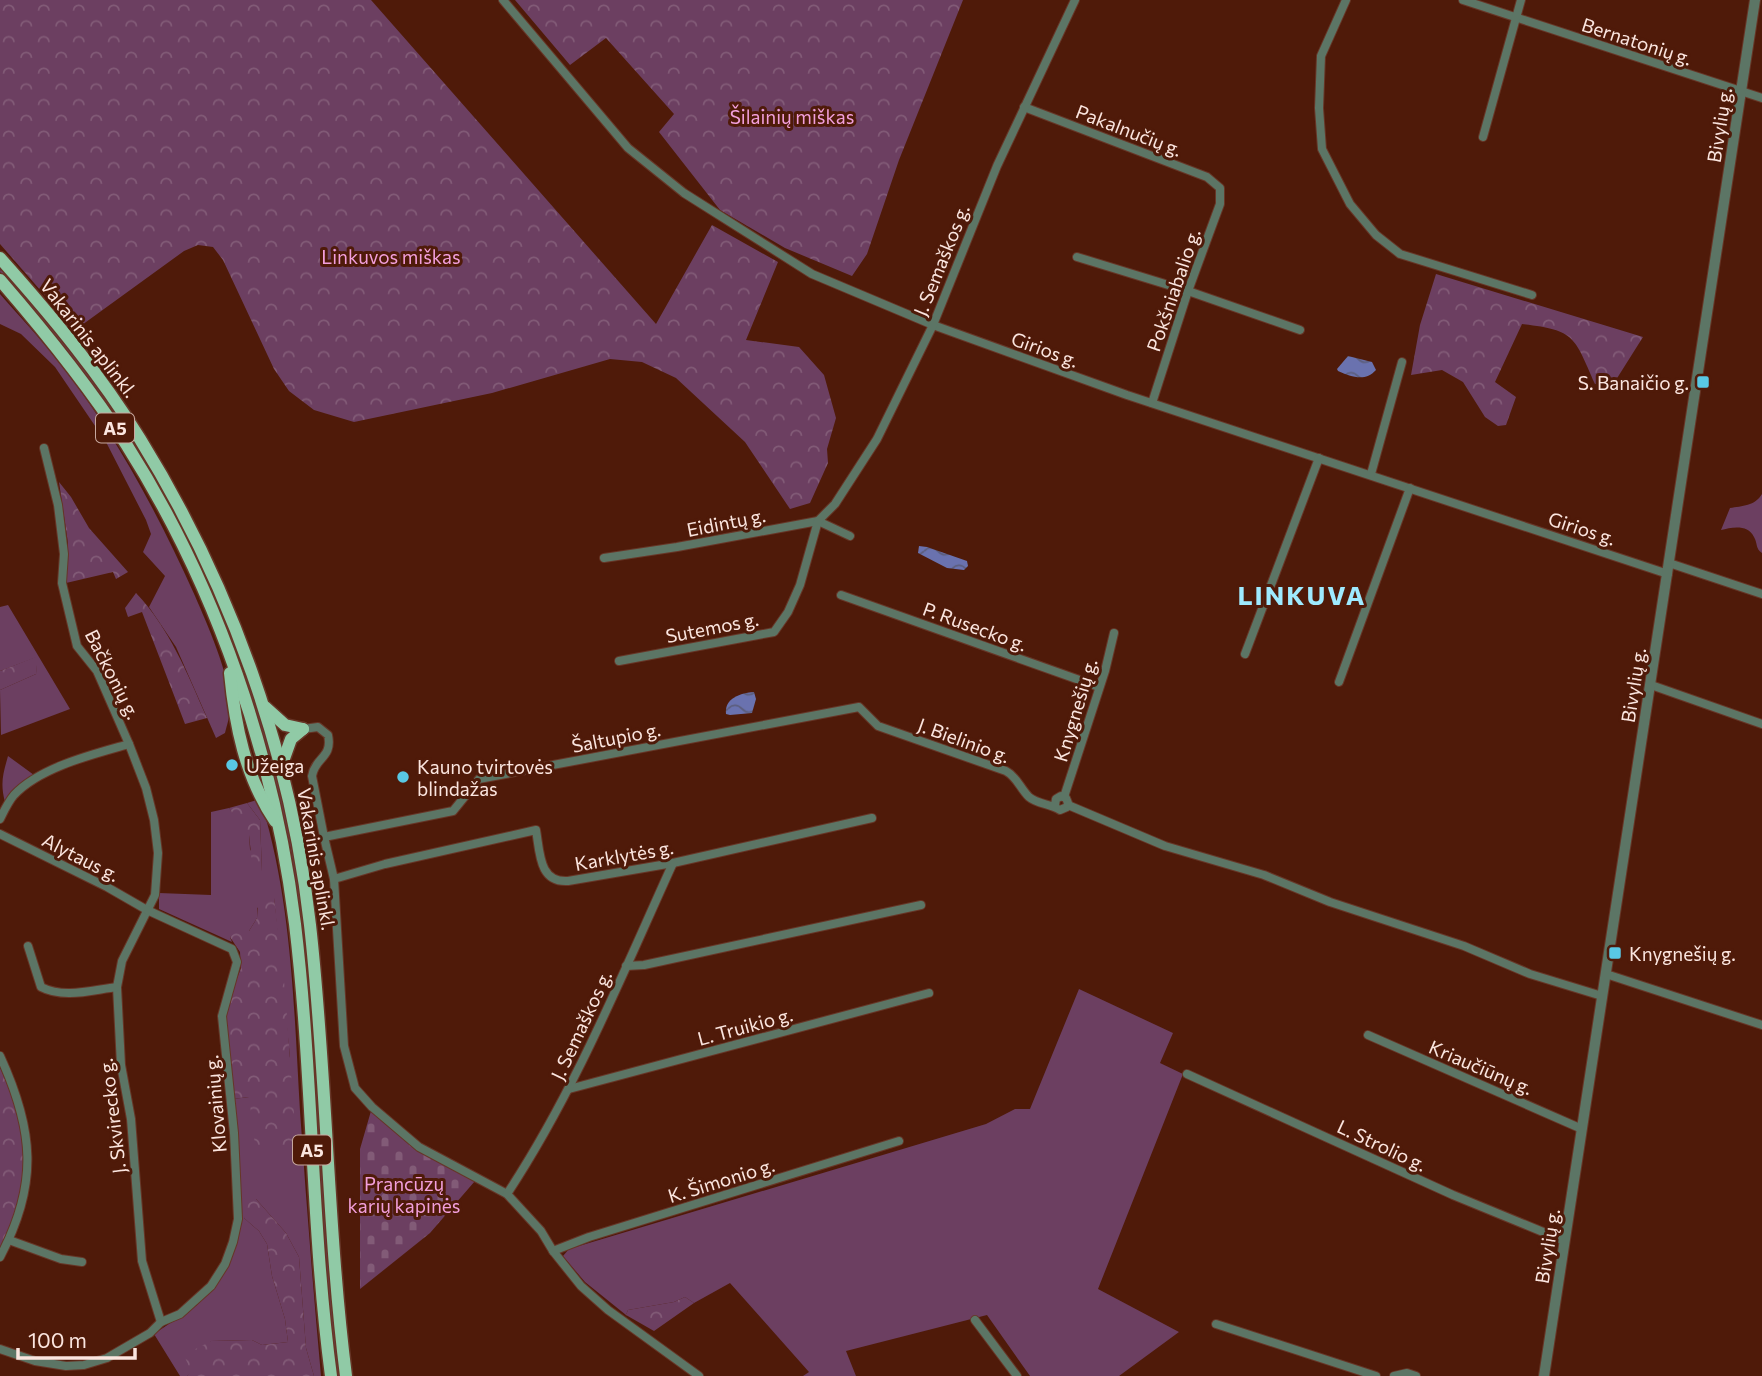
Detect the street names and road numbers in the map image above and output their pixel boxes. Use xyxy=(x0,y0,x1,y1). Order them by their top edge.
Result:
street label: Bernatonių g. xyxy=(1579,12,1695,70)
street label: Bivylių g. xyxy=(1702,86,1736,164)
street label: Pakalnučių g. xyxy=(1073,99,1185,161)
street label: J. Semaškos g. xyxy=(908,201,974,319)
street label: Pokšniabalio g. xyxy=(1141,226,1205,354)
street label: Vakarinis aplinkl. xyxy=(36,274,142,402)
street label: Girios g. xyxy=(1008,326,1082,372)
road number: A5 xyxy=(96,414,134,442)
street label: Eidintų g. xyxy=(685,503,767,541)
street label: Girios g. xyxy=(1545,506,1619,550)
street label: P. Rusecko g. xyxy=(920,597,1030,655)
street label: Sutemos g. xyxy=(664,607,760,647)
street label: Bačkonių g. xyxy=(81,625,145,723)
street label: Bivylių g. xyxy=(1616,646,1650,724)
street label: Knygnešių g. xyxy=(1048,656,1102,764)
street label: J. Bielinio g. xyxy=(915,713,1013,767)
street label: Šaltupio g. xyxy=(569,716,662,757)
street label: Vakarinis aplinkl. xyxy=(293,786,341,932)
street label: Alytaus g. xyxy=(39,828,123,886)
street label: Karklytės g. xyxy=(573,835,675,875)
street label: J. Semaškos g. xyxy=(546,967,616,1083)
street label: L. Truikio g. xyxy=(695,1002,795,1050)
street label: Kriaučiūnų g. xyxy=(1426,1035,1536,1099)
street label: Klovainių g. xyxy=(199,1054,231,1154)
street label: J. Skvirecko g. xyxy=(94,1057,130,1175)
street label: L. Strolio g. xyxy=(1334,1114,1430,1176)
road number: A5 xyxy=(293,1135,331,1164)
street label: K. Šimonio g. xyxy=(665,1152,777,1207)
street label: Bivylių g. xyxy=(1530,1207,1564,1285)

